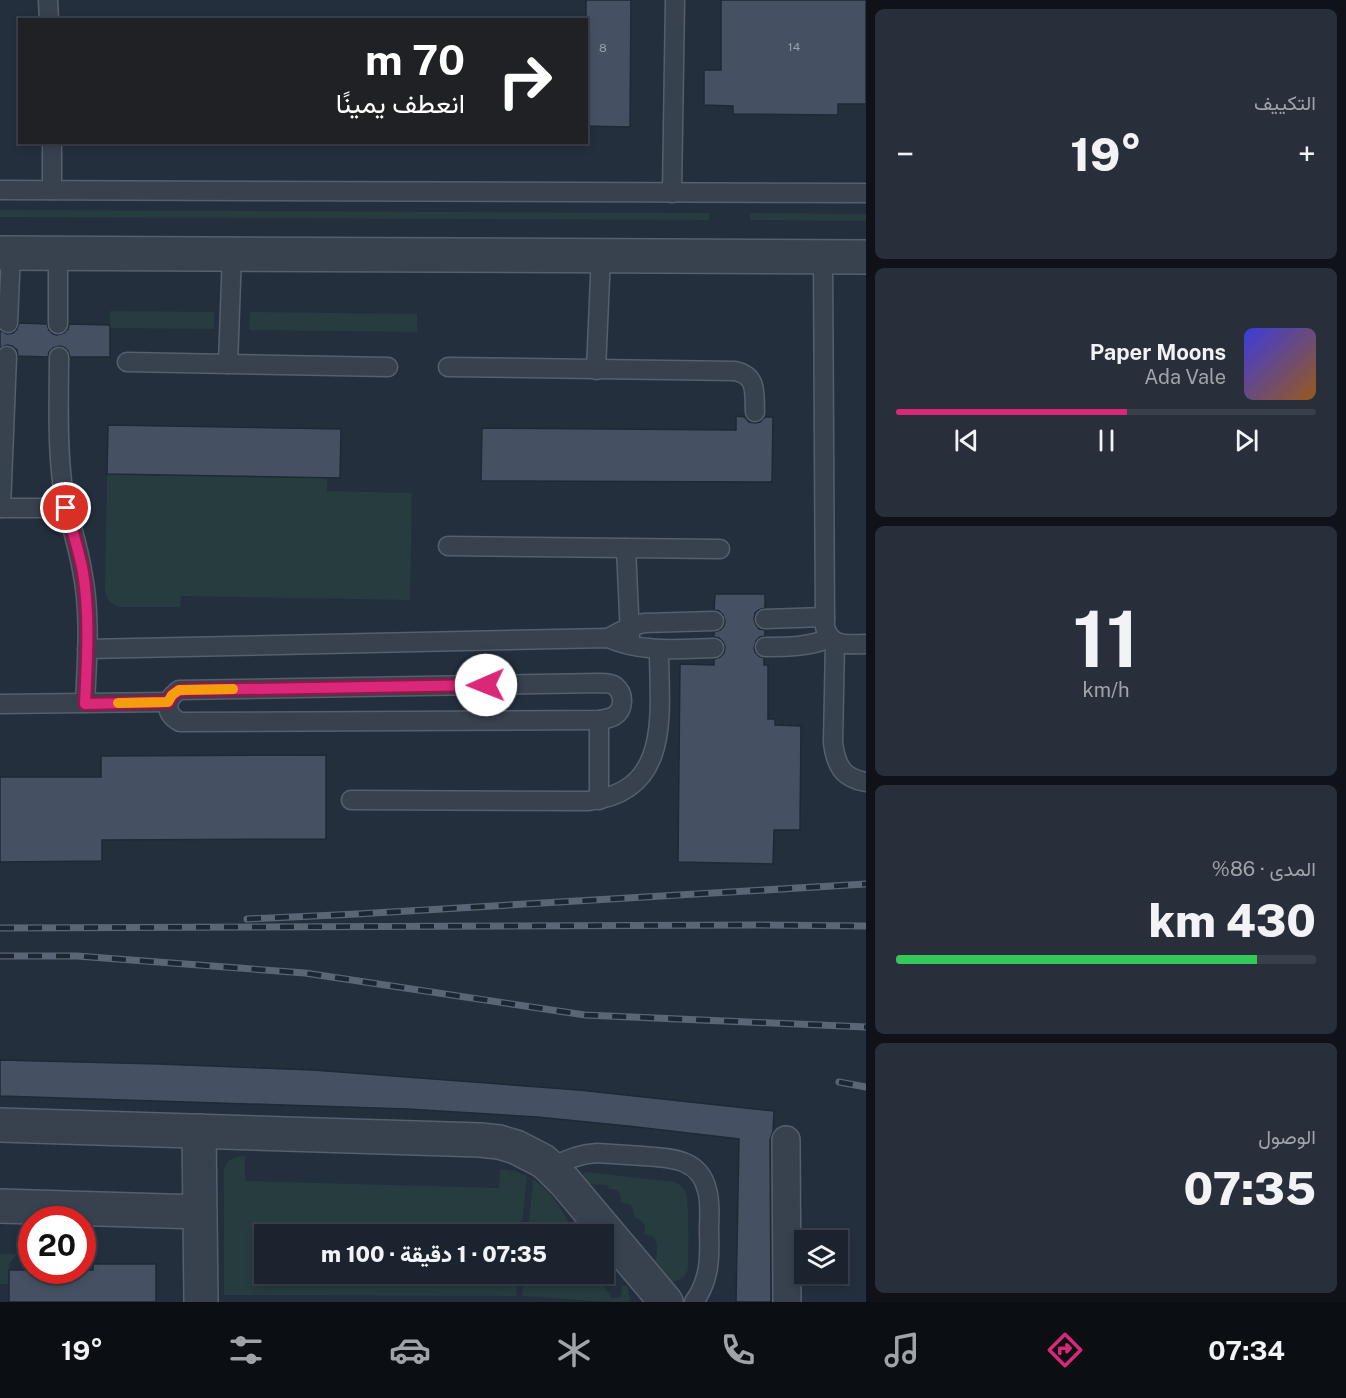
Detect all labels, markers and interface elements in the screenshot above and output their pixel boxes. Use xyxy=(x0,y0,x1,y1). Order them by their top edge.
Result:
text: 70 m xyxy=(365,35,465,84)
house number: 14 xyxy=(788,40,801,54)
house number: 8 xyxy=(599,41,607,55)
icon: right xyxy=(486,42,564,120)
text: انعطف يمينًا xyxy=(336,87,465,119)
text: التكييف xyxy=(1254,91,1316,115)
text: 19° xyxy=(1070,128,1142,181)
text: − xyxy=(896,135,914,173)
text: + xyxy=(1298,135,1316,173)
text: Paper Moons xyxy=(1090,339,1226,365)
text: Ada Vale xyxy=(1144,365,1226,389)
icon: previous xyxy=(950,424,983,457)
icon: pause xyxy=(1090,424,1123,457)
icon: next xyxy=(1230,424,1263,457)
pin xyxy=(40,482,91,533)
icon: arrive xyxy=(49,491,82,524)
text: 11 xyxy=(1073,593,1139,685)
position arrow xyxy=(454,653,518,717)
text: km/h xyxy=(1082,678,1130,702)
text: المدى · 86% xyxy=(1212,857,1316,881)
text: 430 km xyxy=(1148,894,1316,947)
text: الوصول xyxy=(1258,1125,1316,1149)
text: 07:35 xyxy=(1184,1162,1316,1215)
speed limit sign: 20 xyxy=(18,1206,96,1284)
map controls xyxy=(794,1230,848,1284)
button: layers xyxy=(794,1230,848,1284)
text: 07:35 · 1 دقيقة · 100 m xyxy=(321,1241,547,1267)
icon: filters xyxy=(225,1329,267,1371)
icon: car xyxy=(389,1329,431,1371)
icon: climate xyxy=(553,1329,595,1371)
icon: phone xyxy=(717,1329,759,1371)
icon: music xyxy=(881,1329,923,1371)
icon: directions xyxy=(1044,1329,1086,1371)
text: 19° xyxy=(61,1334,103,1366)
text: 07:34 xyxy=(1208,1334,1285,1366)

